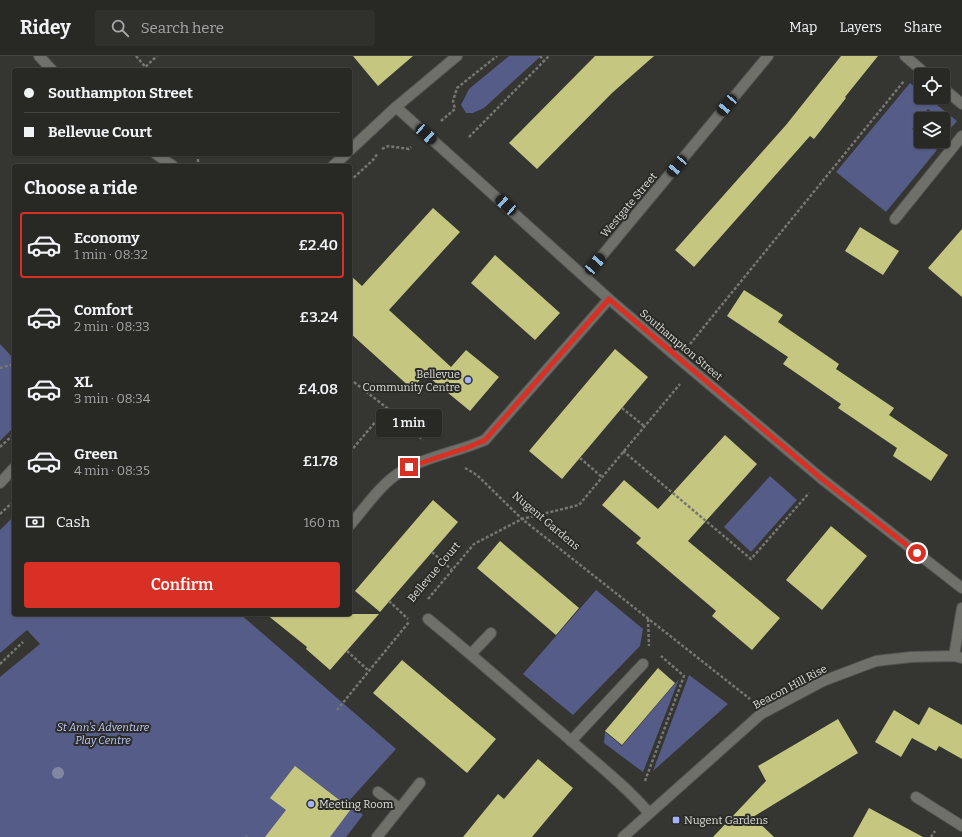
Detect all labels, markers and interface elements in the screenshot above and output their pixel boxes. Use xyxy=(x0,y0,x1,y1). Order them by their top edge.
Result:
search box xyxy=(95,10,375,46)
text: Ridey xyxy=(20,16,71,39)
icon: search xyxy=(109,17,131,39)
text: Search here xyxy=(141,19,224,37)
text: Map xyxy=(789,19,817,36)
text: Layers xyxy=(839,19,882,36)
text: Share xyxy=(904,19,942,36)
map controls xyxy=(914,68,950,148)
button: locate xyxy=(914,68,950,104)
text: Southampton Street xyxy=(48,84,193,102)
car xyxy=(715,92,739,118)
button: layers xyxy=(914,112,950,148)
car xyxy=(413,122,439,146)
text: Bellevue Court xyxy=(48,123,152,141)
car xyxy=(665,153,689,179)
street label: Westgate Street xyxy=(598,170,660,240)
text: Choose a ride xyxy=(24,177,137,199)
car xyxy=(493,193,519,217)
icon: car xyxy=(26,227,62,263)
text: Economy xyxy=(74,229,140,247)
text: £2.40 xyxy=(298,236,338,254)
text: 1 min · 08:32 xyxy=(74,247,148,262)
car xyxy=(583,251,607,277)
icon: car xyxy=(26,299,62,335)
text: Comfort xyxy=(74,301,133,319)
street label: Southampton Street xyxy=(637,307,725,383)
text: £3.24 xyxy=(299,308,338,326)
text: 2 min · 08:33 xyxy=(74,319,150,334)
place label: Bellevue Community Centre xyxy=(363,368,460,394)
icon: car xyxy=(26,371,62,407)
text: XL xyxy=(74,373,93,391)
marker: Bellevue Community Centre xyxy=(463,375,473,385)
text: £4.08 xyxy=(298,380,338,398)
text: 3 min · 08:34 xyxy=(74,391,150,406)
callout: 1 min xyxy=(376,409,442,437)
text: 1 min xyxy=(393,415,425,430)
icon: car xyxy=(26,443,62,479)
text: Green xyxy=(74,445,118,463)
text: £1.78 xyxy=(302,452,338,470)
route end xyxy=(400,458,418,476)
text: 4 min · 08:35 xyxy=(74,463,150,478)
street label: Nugent Gardens xyxy=(510,489,582,553)
icon: cash xyxy=(24,511,46,533)
text: Cash xyxy=(56,513,90,531)
text: 160 m xyxy=(304,515,340,530)
street label: Bellevue Court xyxy=(405,539,463,605)
route start xyxy=(908,544,926,562)
button: Confirm xyxy=(24,562,340,608)
street label: Beacon Hill Rise xyxy=(751,662,829,712)
park label: St Ann's Adventure Play Centre xyxy=(57,721,150,747)
place label: Meeting Room xyxy=(319,798,394,811)
marker: Meeting Room xyxy=(306,799,316,809)
place label: Nugent Gardens xyxy=(684,814,768,827)
marker: Nugent Gardens xyxy=(671,815,681,825)

